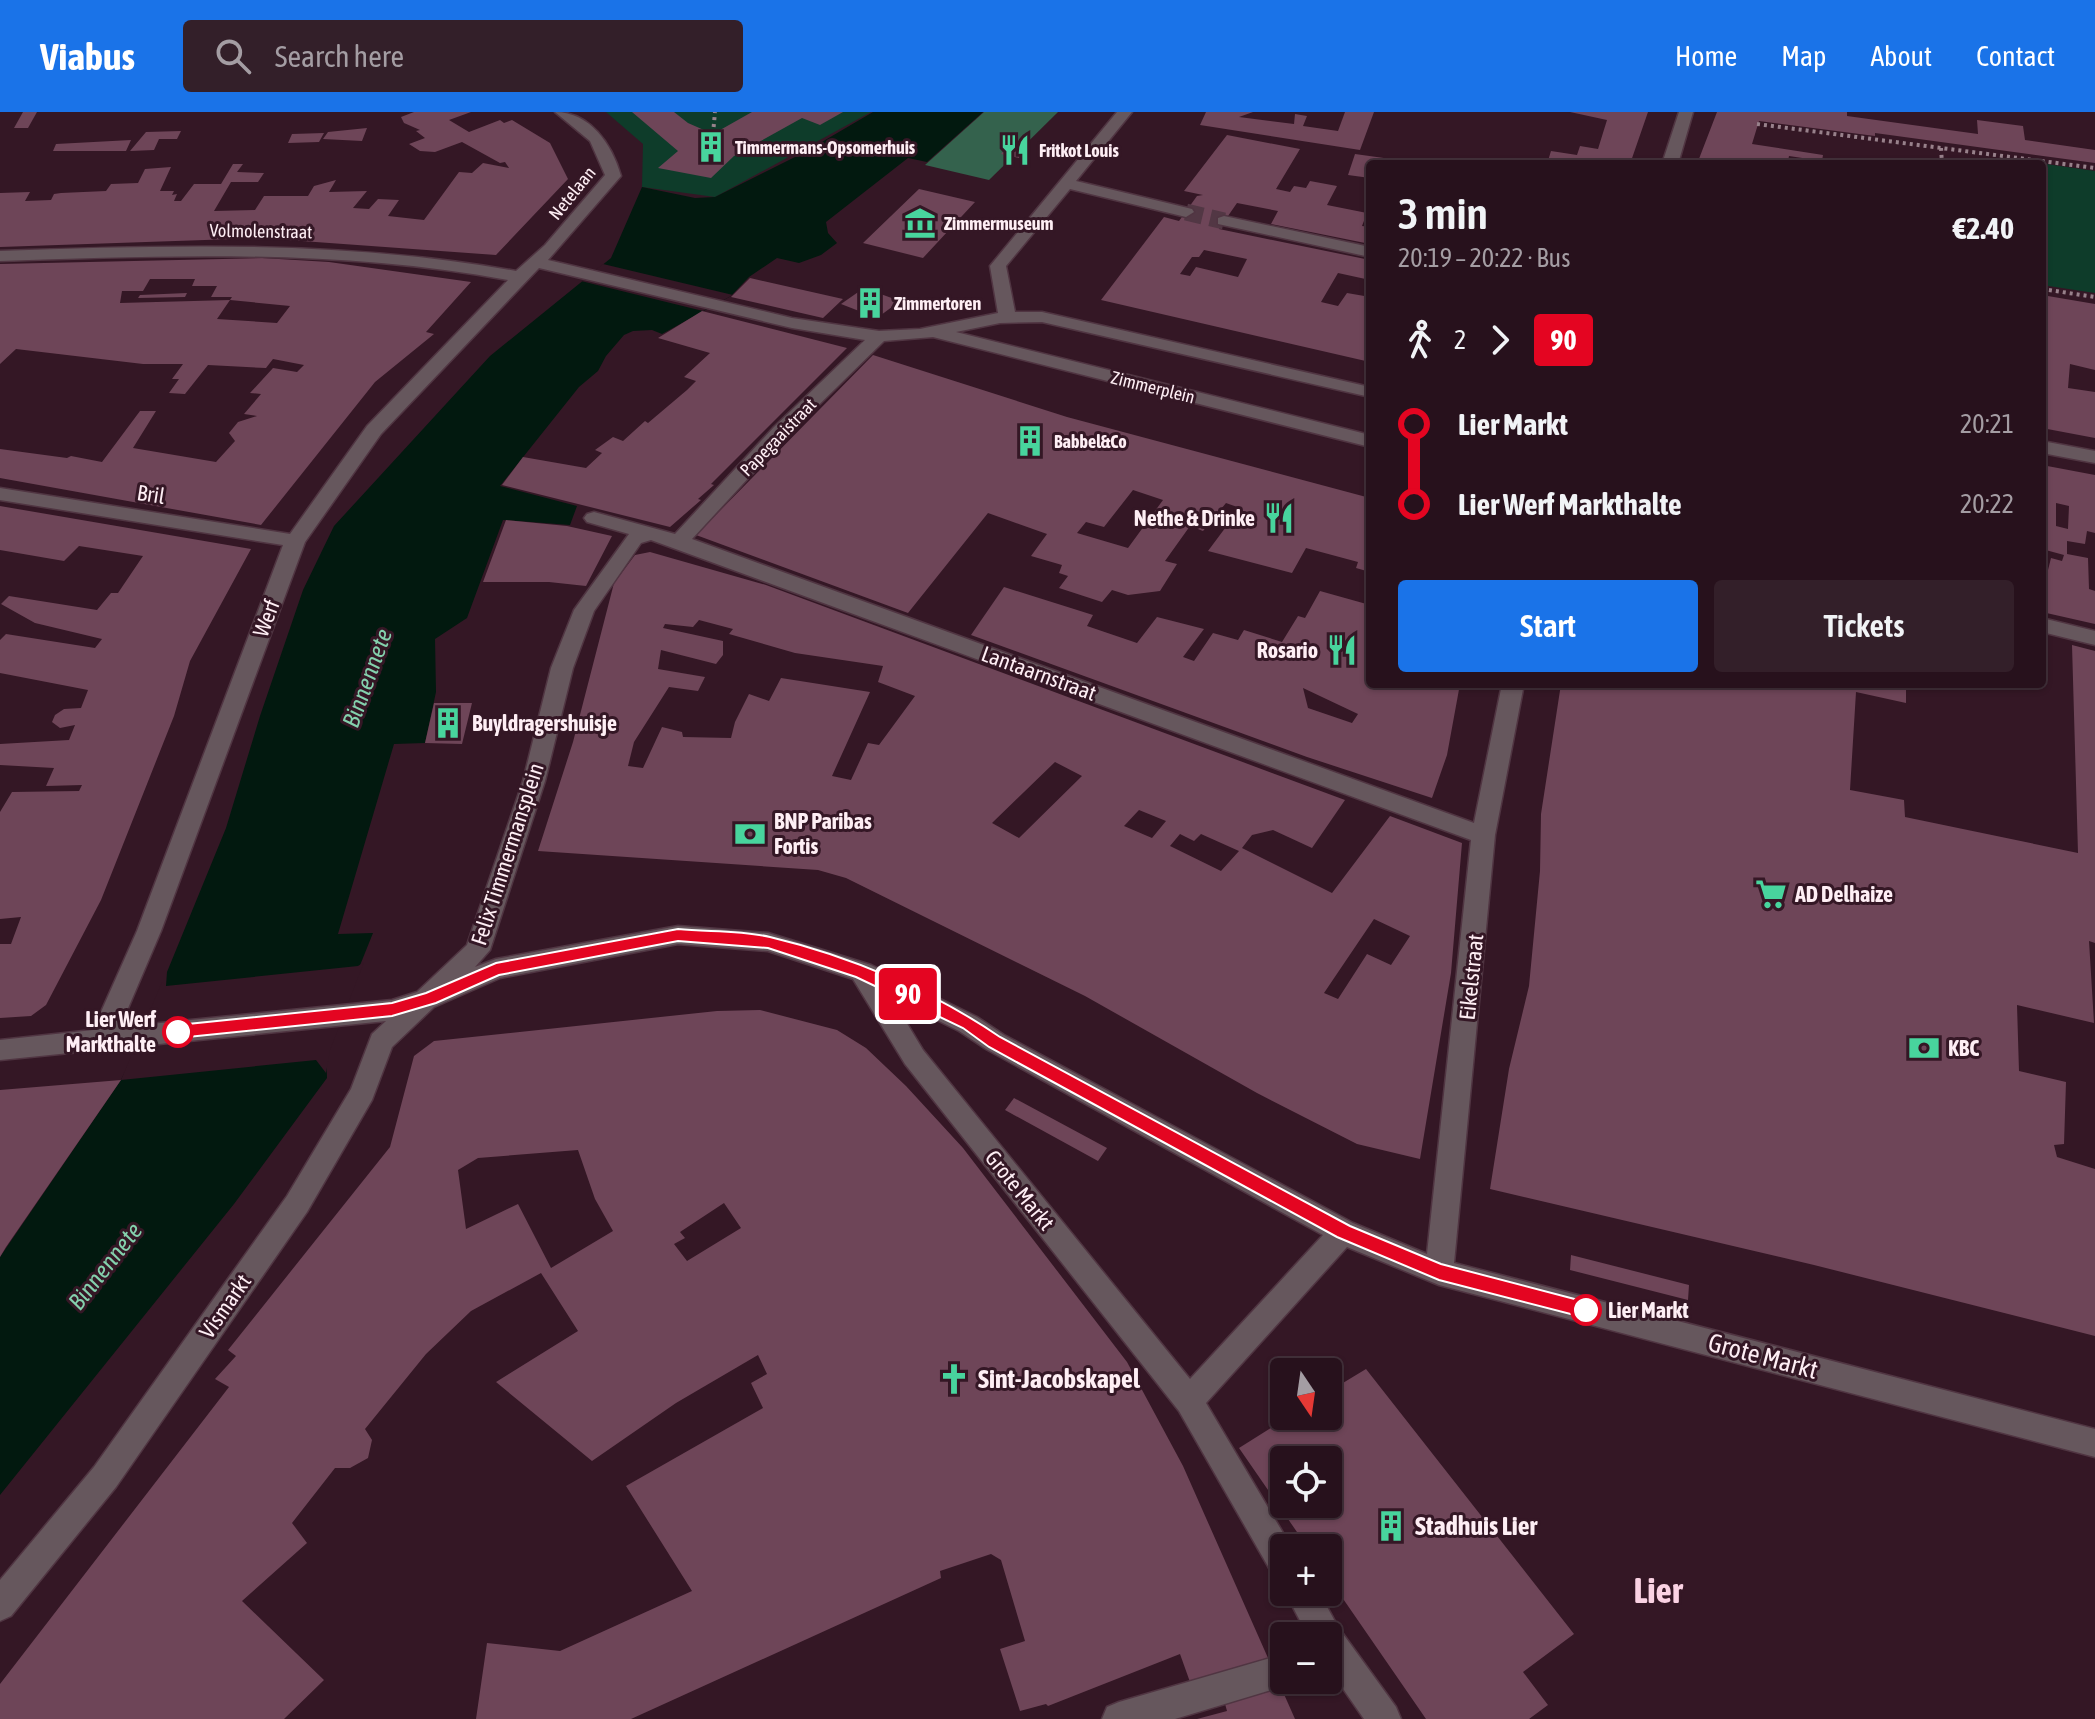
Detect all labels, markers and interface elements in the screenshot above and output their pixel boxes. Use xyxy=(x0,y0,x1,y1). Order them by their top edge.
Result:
search box xyxy=(183,20,743,92)
icon: search xyxy=(211,34,255,78)
text: Viabus xyxy=(40,35,135,78)
text: Search here xyxy=(275,39,404,73)
text: Home xyxy=(1675,40,1737,72)
text: Map xyxy=(1781,40,1826,72)
text: About xyxy=(1870,40,1932,72)
text: Contact xyxy=(1976,40,2055,72)
building icon: Timmermans-Opsomerhuis xyxy=(694,130,728,164)
restaurant icon: Fritkot Louis xyxy=(998,133,1032,167)
place label: Timmermans-Opsomerhuis xyxy=(735,137,916,158)
place label: Fritkot Louis xyxy=(1039,140,1119,161)
street label: Netelaan xyxy=(544,162,600,224)
text: 3 min xyxy=(1398,188,1488,238)
museum icon: Zimmermuseum xyxy=(903,206,937,240)
text: €2.40 xyxy=(1953,211,2014,245)
place label: Zimmermuseum xyxy=(944,213,1054,234)
street label: Volmolenstraat xyxy=(209,220,313,242)
text: 20:19 – 20:22 · Bus xyxy=(1398,243,1570,273)
building icon: Zimmertoren xyxy=(853,286,887,320)
place label: Zimmertoren xyxy=(894,293,981,314)
icon: walk xyxy=(1398,318,1442,362)
icon: forward xyxy=(1478,318,1522,362)
text: 90 xyxy=(1550,324,1577,356)
text: 2 xyxy=(1454,325,1466,355)
street label: Zimmerplein xyxy=(1109,366,1197,408)
street label: Papegaaistraat xyxy=(736,394,820,480)
text: Lier Markt xyxy=(1458,407,1568,441)
text: 20:21 xyxy=(1960,409,2014,439)
building icon: Babbel&Co xyxy=(1013,424,1047,458)
place label: Babbel&Co xyxy=(1054,431,1127,452)
street label: Bril xyxy=(135,479,167,509)
text: Lier Werf Markthalte xyxy=(1458,487,1682,521)
text: 20:22 xyxy=(1960,489,2014,519)
restaurant icon: Nethe & Drinke xyxy=(1262,501,1296,535)
place label: Nethe & Drinke xyxy=(1134,505,1255,531)
button: Start xyxy=(1398,580,1698,672)
button: Tickets xyxy=(1714,580,2014,672)
street label: Werf xyxy=(247,596,285,640)
water label: Binnennete xyxy=(337,625,397,731)
restaurant icon: Rosario xyxy=(1325,633,1359,667)
place label: Rosario xyxy=(1257,637,1318,663)
street label: Lantaarnstraat xyxy=(978,640,1100,706)
building icon: Buyldragershuisje xyxy=(431,706,465,740)
place label: Buyldragershuisje xyxy=(472,710,617,736)
street label: Felix Timmermansplein xyxy=(465,760,549,948)
place label: BNP Paribas Fortis xyxy=(774,808,872,859)
bank icon: BNP Paribas Fortis xyxy=(733,817,767,851)
supermarket icon: AD Delhaize xyxy=(1754,877,1788,911)
place label: AD Delhaize xyxy=(1794,881,1893,907)
street label: Eikelstraat xyxy=(1454,933,1488,1021)
line badge: 90 xyxy=(872,968,944,1020)
text: 90 xyxy=(895,978,921,1010)
place label: Lier Werf Markthalte xyxy=(66,1006,157,1057)
marker: Lier Werf Markthalte xyxy=(163,1017,193,1047)
bank icon: KBC xyxy=(1907,1031,1941,1065)
place label: KBC xyxy=(1948,1035,1979,1061)
street label: Grote Markt xyxy=(980,1145,1060,1235)
water label: Binnennete xyxy=(63,1217,147,1315)
street label: Vismarkt xyxy=(194,1269,256,1343)
marker: Lier Markt xyxy=(1571,1295,1601,1325)
place label: Lier Markt xyxy=(1608,1297,1689,1323)
street label: Grote Markt xyxy=(1705,1327,1821,1385)
north arrow xyxy=(1270,1358,1342,1430)
map controls xyxy=(1270,1358,1342,1694)
church icon: Sint-Jacobskapel xyxy=(937,1362,971,1396)
place label: Sint-Jacobskapel xyxy=(978,1364,1141,1394)
button: locate xyxy=(1270,1446,1342,1518)
building icon: Stadhuis Lier xyxy=(1374,1509,1408,1543)
place label: Stadhuis Lier xyxy=(1415,1511,1539,1541)
button: + xyxy=(1270,1534,1342,1606)
district label: Lier xyxy=(1633,1569,1684,1611)
button: − xyxy=(1270,1622,1342,1694)

